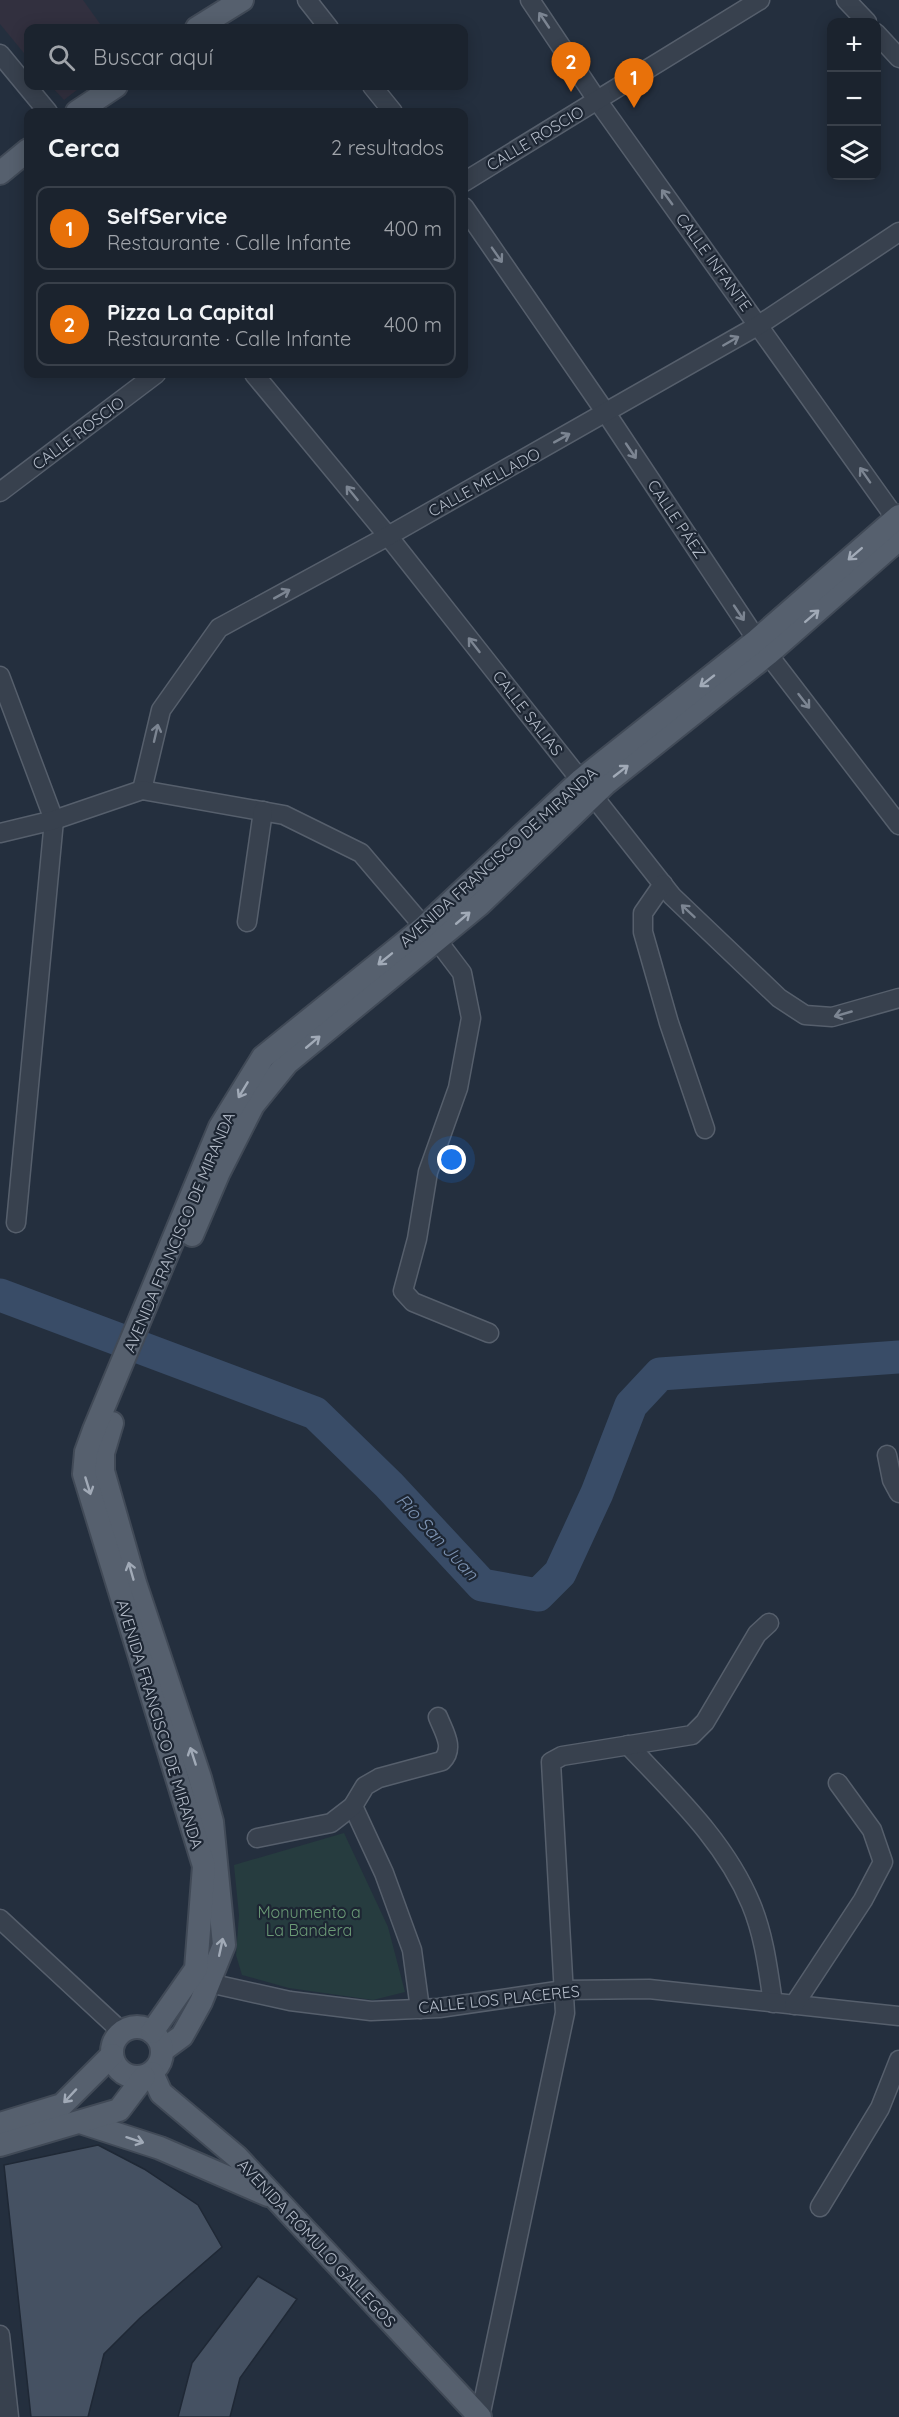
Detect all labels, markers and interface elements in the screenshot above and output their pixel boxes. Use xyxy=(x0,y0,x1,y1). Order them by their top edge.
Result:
one-way arrow xyxy=(537,11,550,28)
map controls xyxy=(827,18,881,180)
button: + xyxy=(827,18,881,72)
search box xyxy=(24,24,468,90)
icon: search xyxy=(45,41,78,74)
pin: 2 xyxy=(552,42,590,92)
text: Buscar aquí xyxy=(93,43,213,71)
pin: 1 xyxy=(614,58,654,108)
button: − xyxy=(827,72,881,126)
street label: CALLE ROSCIO xyxy=(483,101,587,175)
button: layers xyxy=(827,126,881,180)
text: Cerca xyxy=(48,131,120,164)
text: 2 resultados xyxy=(331,135,444,160)
one-way arrow xyxy=(661,189,673,205)
text: SelfService xyxy=(107,202,227,230)
street label: CALLE INFANTE xyxy=(672,209,756,315)
text: 1 xyxy=(66,216,73,241)
text: 400 m xyxy=(384,216,442,241)
text: Restaurante · Calle Infante xyxy=(107,230,351,255)
one-way arrow xyxy=(491,247,503,263)
text: Pizza La Capital xyxy=(107,298,274,326)
text: 2 xyxy=(64,312,75,337)
text: 400 m xyxy=(384,312,442,337)
text: Restaurante · Calle Infante xyxy=(107,326,351,351)
one-way arrow xyxy=(722,335,739,347)
street label: CALLE ROSCIO xyxy=(28,392,128,474)
one-way arrow xyxy=(553,432,570,444)
one-way arrow xyxy=(625,442,638,459)
street label: CALLE MELLADO xyxy=(425,443,543,521)
one-way arrow xyxy=(859,468,872,484)
street label: CALLE PÁEZ xyxy=(643,476,711,562)
one-way arrow xyxy=(345,486,359,501)
one-way arrow xyxy=(848,547,863,561)
one-way arrow xyxy=(272,588,290,599)
one-way arrow xyxy=(734,604,746,621)
one-way arrow xyxy=(804,609,819,623)
one-way arrow xyxy=(467,637,480,653)
street label: CALLE SALIAS xyxy=(489,666,567,760)
one-way arrow xyxy=(699,674,715,687)
one-way arrow xyxy=(797,692,810,708)
one-way arrow xyxy=(150,723,162,742)
street label: AVENIDA FRANCISCO DE MIRANDA xyxy=(395,763,601,951)
one-way arrow xyxy=(613,764,629,777)
one-way arrow xyxy=(681,904,696,918)
one-way arrow xyxy=(455,911,471,924)
one-way arrow xyxy=(377,953,393,966)
one-way arrow xyxy=(834,1009,853,1020)
one-way arrow xyxy=(305,1035,320,1049)
one-way arrow xyxy=(236,1081,248,1098)
street label: AVENIDA FRANCISCO DE MIRANDA xyxy=(119,1109,239,1355)
your location xyxy=(437,1145,466,1174)
one-way arrow xyxy=(83,1476,94,1495)
water label: Río San Juan xyxy=(391,1489,484,1585)
one-way arrow xyxy=(125,1562,137,1581)
street label: AVENIDA FRANCISCO DE MIRANDA xyxy=(113,1597,207,1851)
one-way arrow xyxy=(186,1747,197,1766)
park label: Monumento a La Bandera xyxy=(257,1902,361,1940)
one-way arrow xyxy=(216,1938,227,1957)
street label: CALLE LOS PLACERES xyxy=(417,1981,581,2017)
one-way arrow xyxy=(63,2089,77,2104)
one-way arrow xyxy=(125,2135,144,2146)
street label: AVENIDA RÓMULO GALLEGOS xyxy=(234,2155,400,2331)

